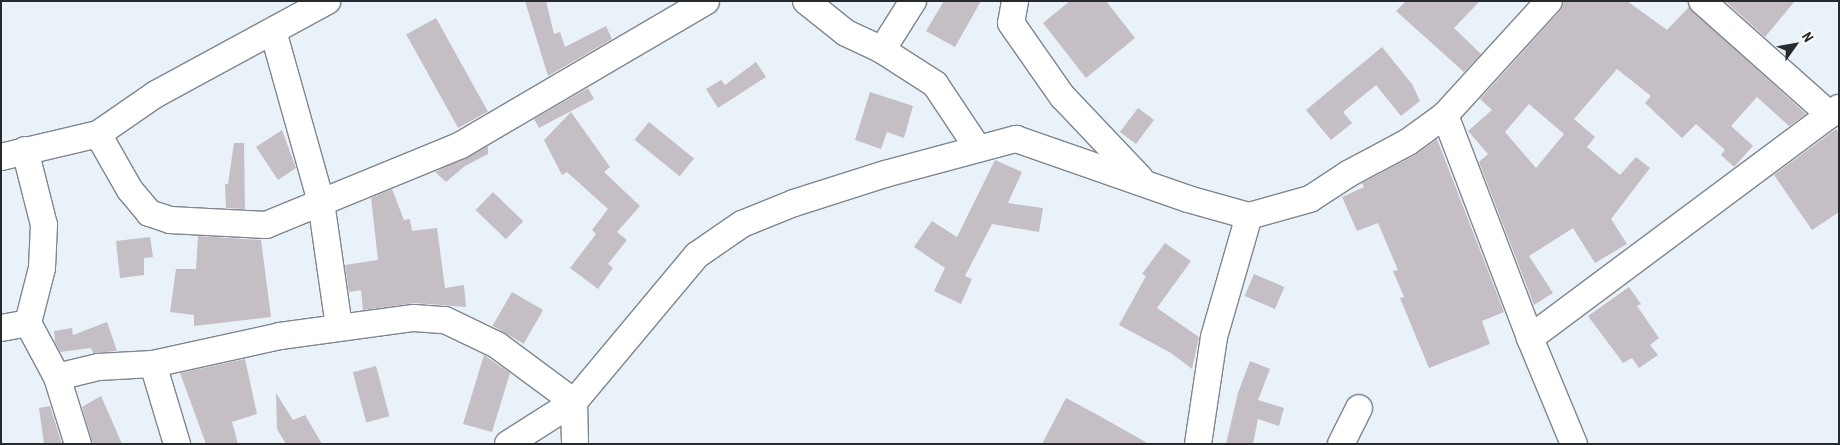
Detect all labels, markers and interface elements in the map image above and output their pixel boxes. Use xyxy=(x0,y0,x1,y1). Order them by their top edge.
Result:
north arrow xyxy=(1770,20,1820,70)
text: N xyxy=(1799,29,1817,45)

